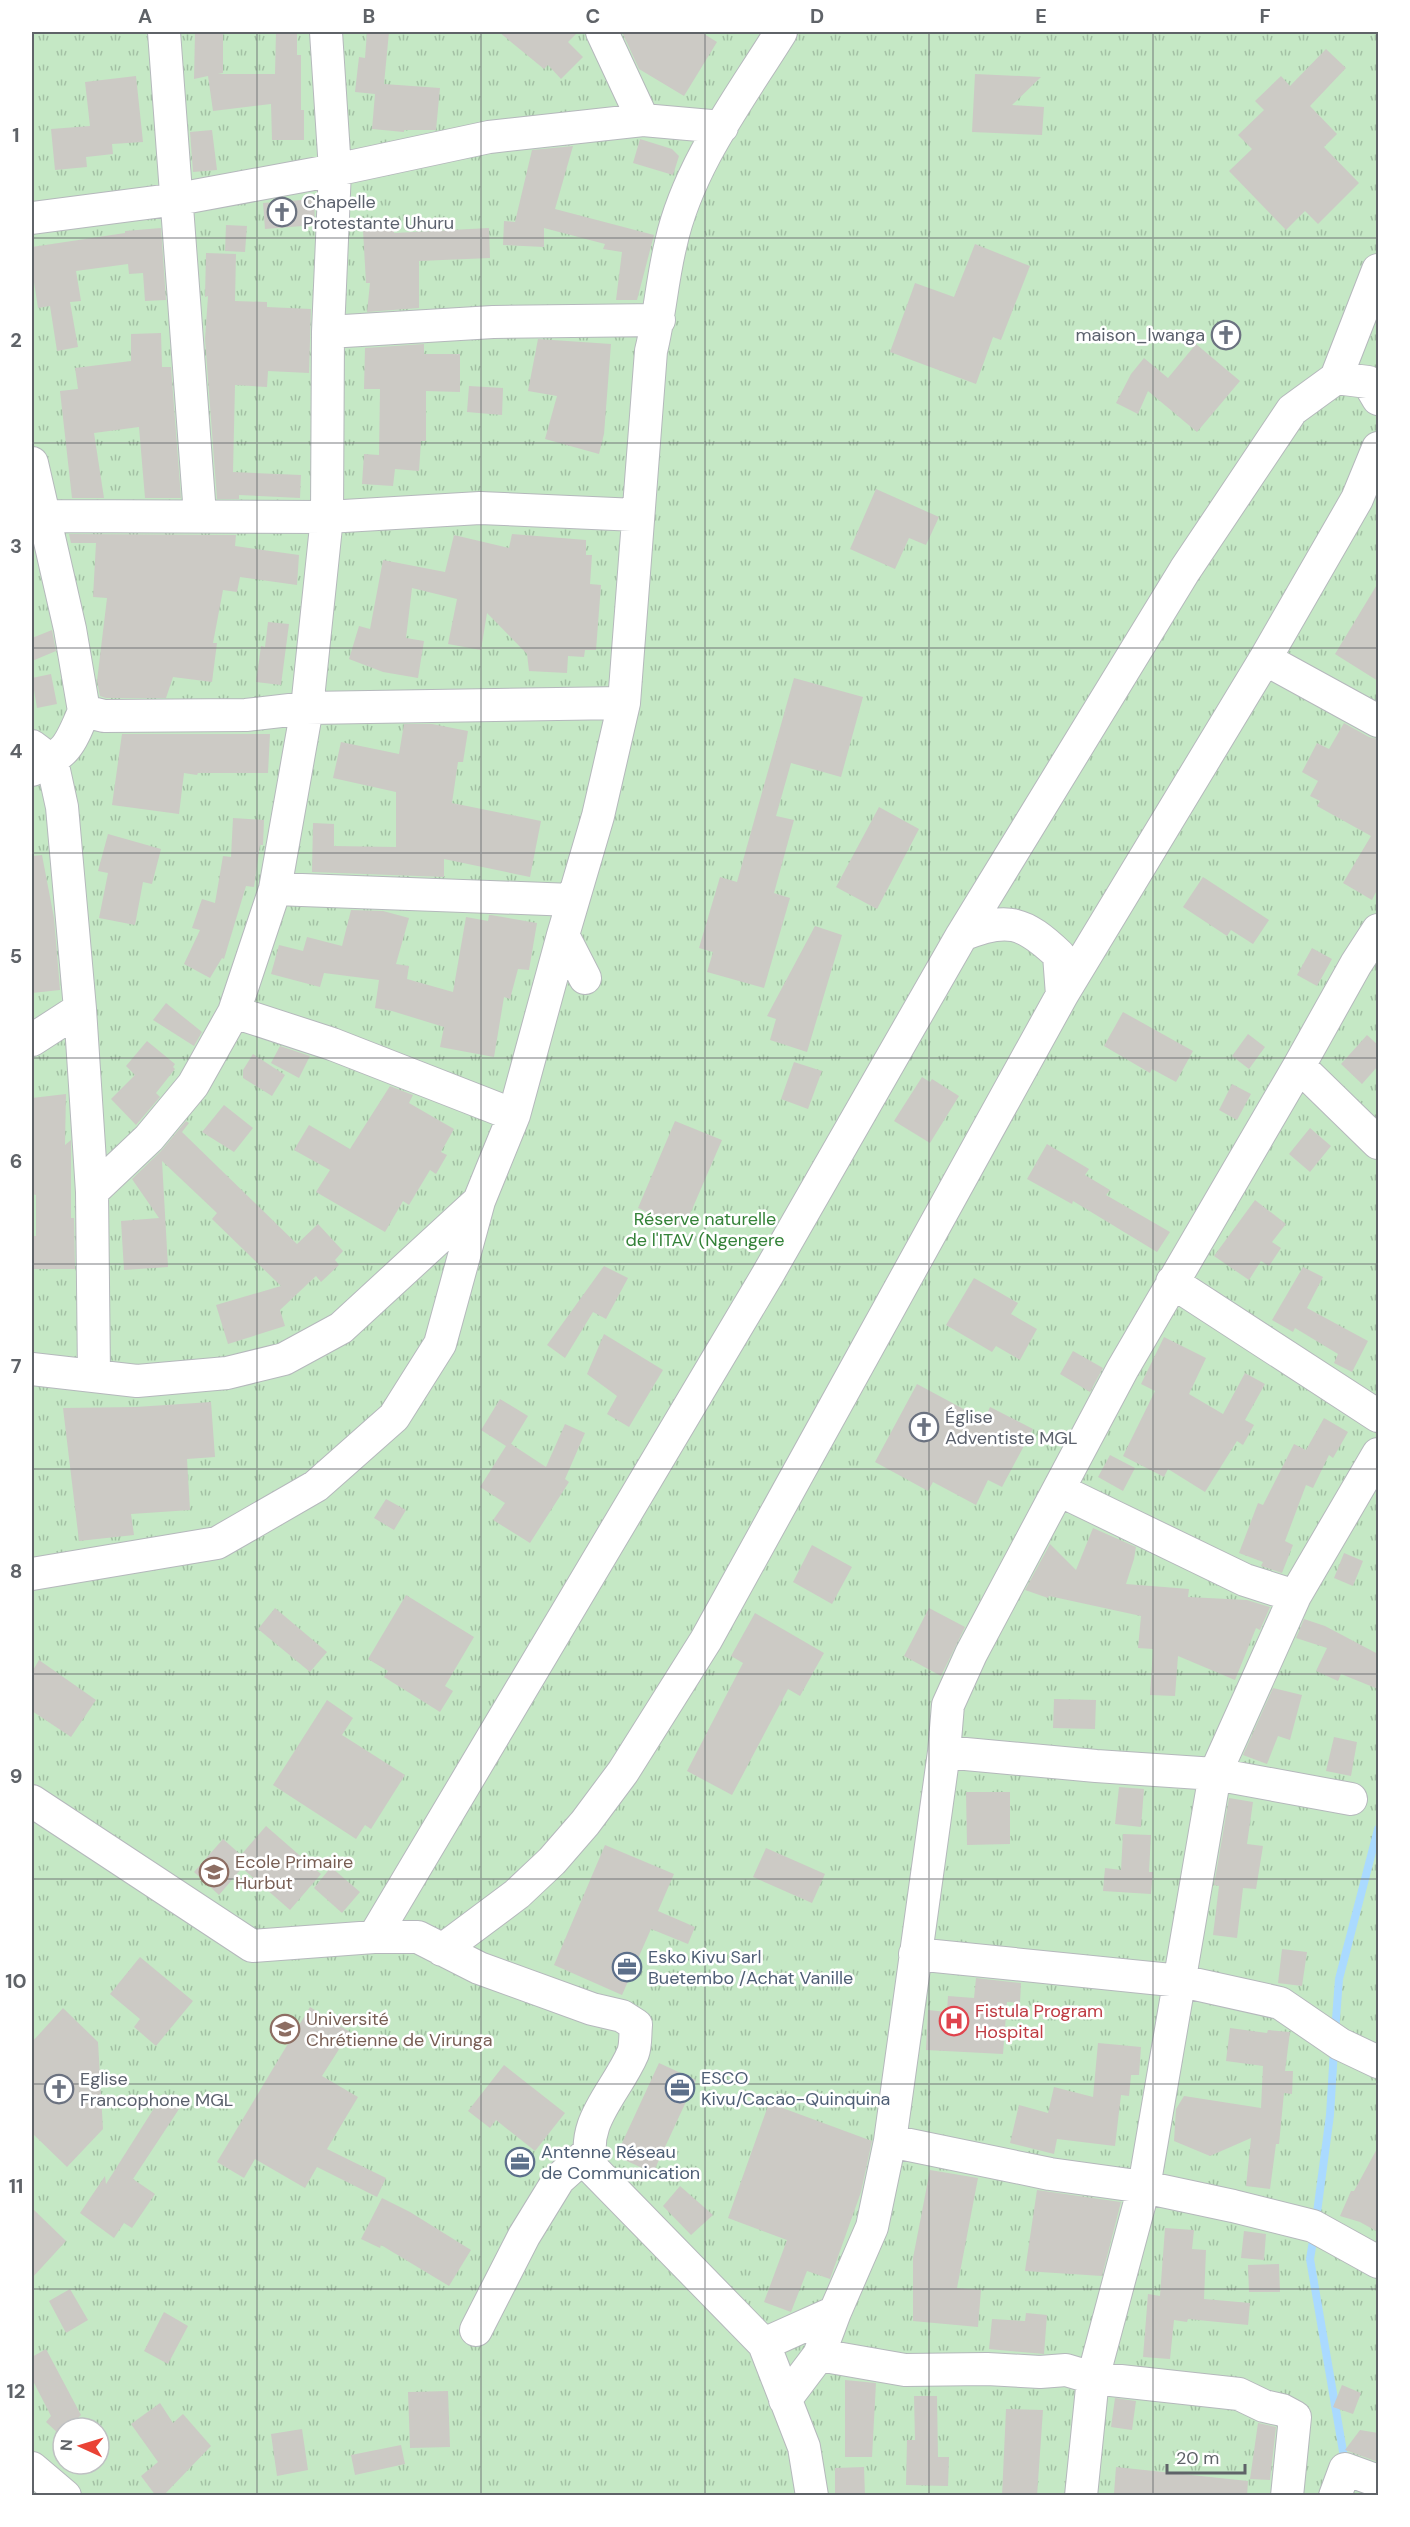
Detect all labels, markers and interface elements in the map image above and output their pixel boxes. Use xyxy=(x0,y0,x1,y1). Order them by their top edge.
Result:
text: A xyxy=(138,3,152,29)
text: B xyxy=(363,3,375,29)
text: C xyxy=(586,3,600,29)
text: D xyxy=(810,3,824,29)
text: E xyxy=(1035,3,1047,29)
text: F xyxy=(1259,3,1271,29)
text: 1 xyxy=(12,122,20,148)
place label: Chapelle Protestante Uhuru xyxy=(303,190,454,235)
church icon: Chapelle Protestante Uhuru xyxy=(266,196,298,228)
church icon: maison_lwanga xyxy=(1210,319,1242,351)
place label: maison_lwanga xyxy=(1076,323,1205,347)
text: 2 xyxy=(10,327,22,353)
text: 3 xyxy=(10,533,22,559)
text: 4 xyxy=(10,738,23,764)
text: 5 xyxy=(10,943,22,969)
text: 6 xyxy=(10,1148,22,1174)
park label: Réserve naturelle de l'ITAV (Ngengere xyxy=(626,1207,784,1252)
text: 7 xyxy=(11,1353,22,1379)
place label: Église Adventiste MGL xyxy=(945,1405,1077,1450)
church icon: Église Adventiste MGL xyxy=(908,1411,940,1443)
text: 8 xyxy=(10,1558,22,1584)
text: 9 xyxy=(10,1763,22,1789)
place label: Ecole Primaire Hurbut xyxy=(235,1850,353,1895)
school or university icon: Ecole Primaire Hurbut xyxy=(198,1856,230,1888)
place label: Esko Kivu Sarl Buetembo /Achat Vanille xyxy=(648,1945,853,1990)
office icon: Esko Kivu Sarl Buetembo /Achat Vanille xyxy=(611,1951,643,1983)
text: 10 xyxy=(5,1968,27,1994)
place label: Fistula Program Hospital xyxy=(975,1999,1103,2044)
hospital icon: Fistula Program Hospital xyxy=(938,2005,970,2037)
place label: Université Chrétienne de Virunga xyxy=(306,2007,493,2052)
school or university icon: Université Chrétienne de Virunga xyxy=(269,2013,301,2045)
place label: ESCO Kivu/Cacao-Quinquina xyxy=(701,2066,890,2111)
place label: Eglise Francophone MGL xyxy=(80,2067,233,2112)
office icon: ESCO Kivu/Cacao-Quinquina xyxy=(664,2072,696,2104)
church icon: Eglise Francophone MGL xyxy=(43,2073,75,2105)
place label: Antenne Réseau de Communication xyxy=(541,2140,700,2185)
office icon: Antenne Réseau de Communication xyxy=(504,2146,536,2178)
text: 11 xyxy=(9,2173,23,2199)
text: 12 xyxy=(7,2378,25,2404)
north arrow xyxy=(51,2416,111,2476)
scale bar xyxy=(1167,2437,1245,2475)
text: N xyxy=(56,2438,77,2452)
text: 20 m xyxy=(1176,2446,1219,2470)

